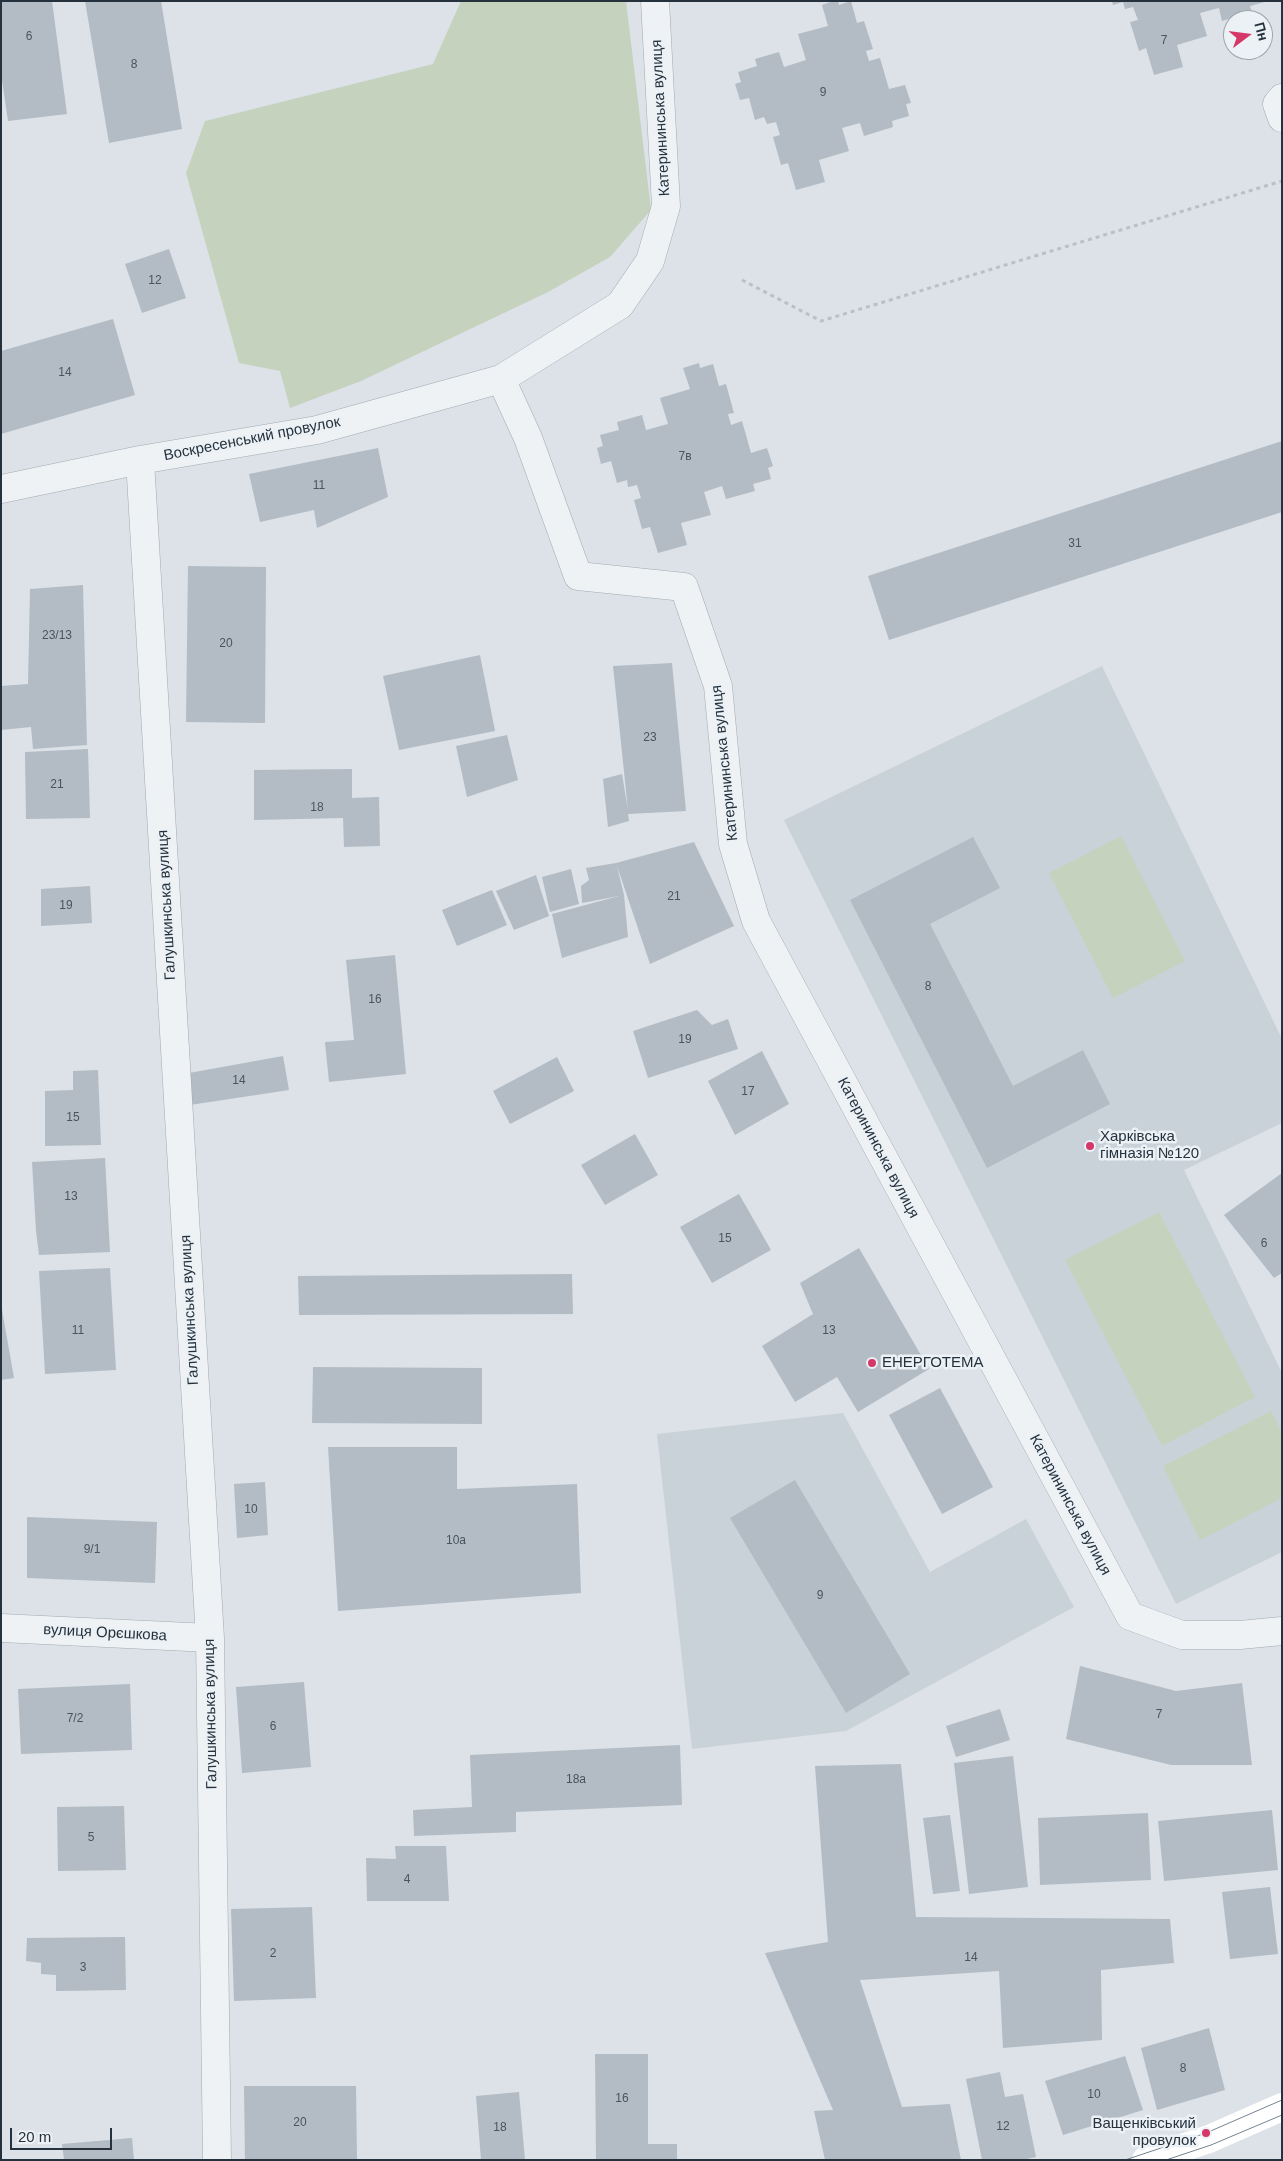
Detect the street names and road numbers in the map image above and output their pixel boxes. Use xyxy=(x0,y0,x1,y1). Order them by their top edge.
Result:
street label: Катерининська вулиця xyxy=(648,39,674,197)
street label: Воскресенський провулок xyxy=(162,413,342,465)
street label: Катерининська вулиця xyxy=(708,684,742,842)
street label: Галушкинська вулиця xyxy=(154,829,180,981)
street label: Катерининська вулиця xyxy=(833,1075,923,1221)
street label: Галушкинська вулиця xyxy=(177,1234,203,1386)
street label: Катерининська вулиця xyxy=(1025,1432,1115,1578)
street label: вулиця Орєшкова xyxy=(43,1621,167,1645)
street label: Галушкинська вулиця xyxy=(201,1639,221,1789)

